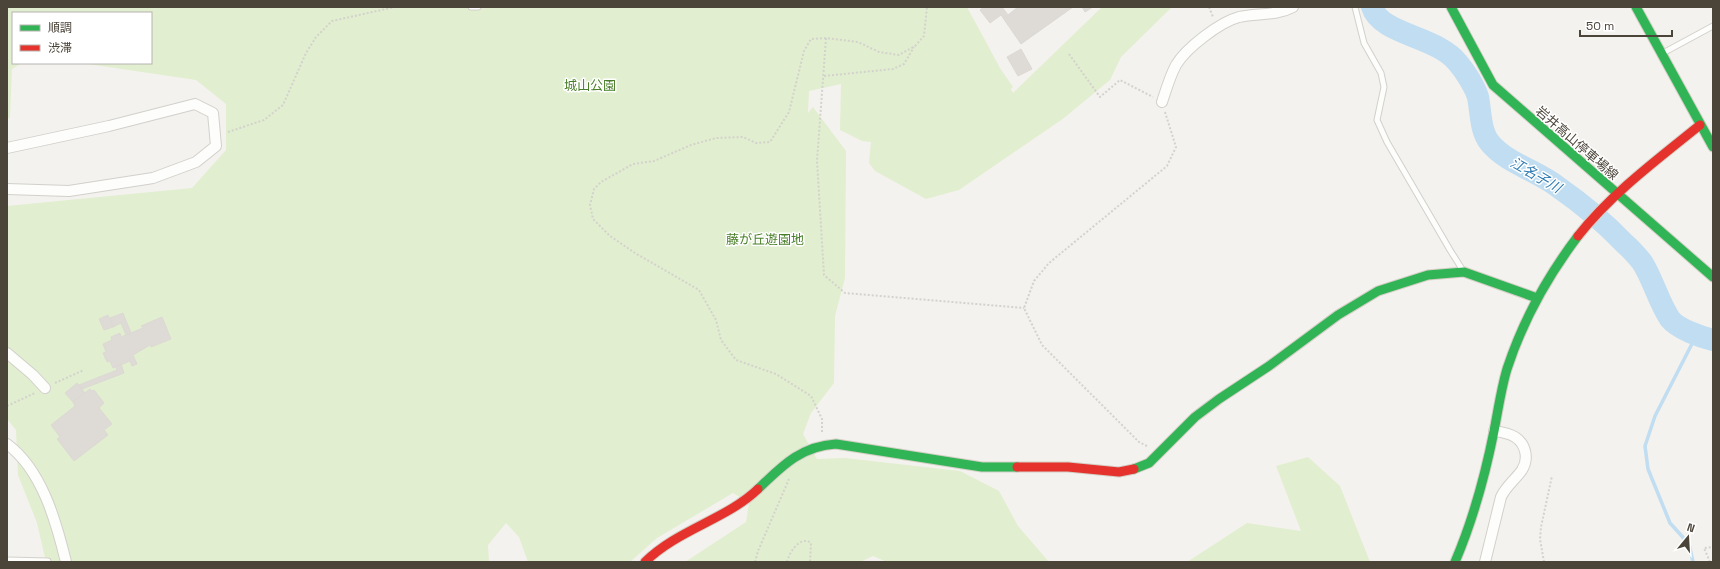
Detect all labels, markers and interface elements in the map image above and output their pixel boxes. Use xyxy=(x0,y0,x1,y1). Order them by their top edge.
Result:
legend xyxy=(12,12,152,64)
scale bar xyxy=(1580,12,1672,38)
text: 50 m xyxy=(1586,18,1614,34)
text: 順調 xyxy=(48,20,72,36)
text: 渋滞 xyxy=(48,40,72,56)
park label: 城山公園 xyxy=(564,77,616,94)
street label: 岩井高山停車場線 xyxy=(1532,102,1622,184)
water label: 江名子川 xyxy=(1507,153,1566,198)
park label: 藤が丘遊園地 xyxy=(726,231,804,248)
north arrow xyxy=(1668,517,1708,557)
text: N xyxy=(1685,520,1697,535)

